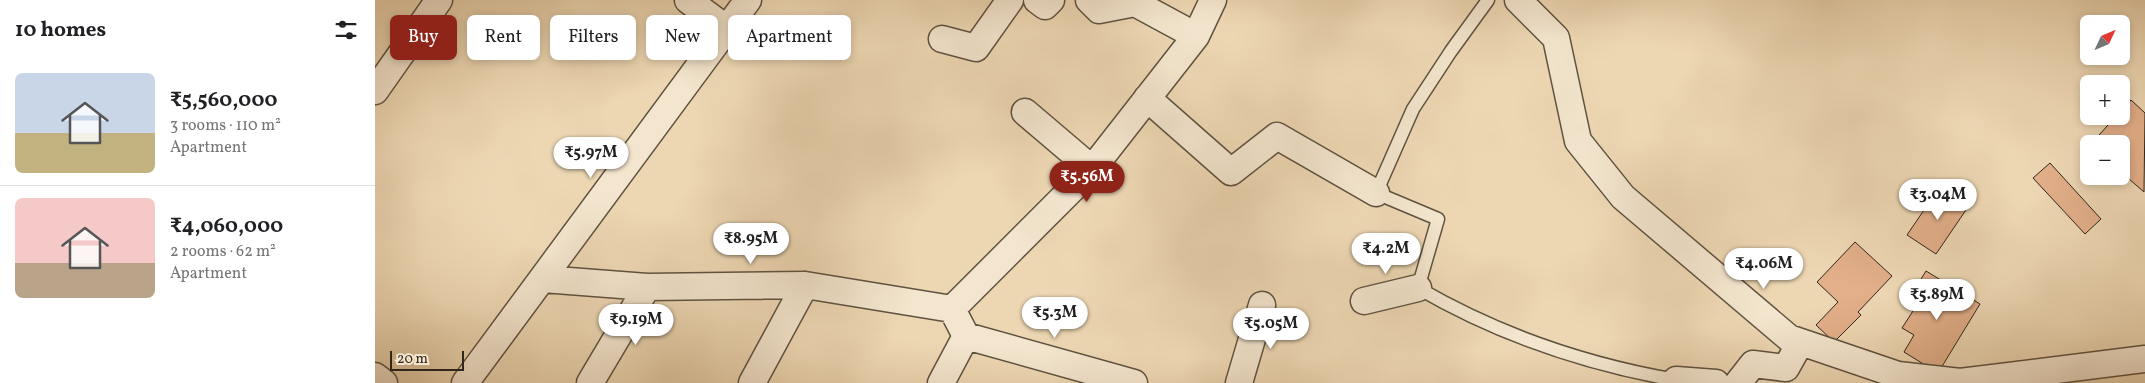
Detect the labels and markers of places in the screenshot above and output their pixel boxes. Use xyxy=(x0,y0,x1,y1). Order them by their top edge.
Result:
pin: ₹5.97M xyxy=(550,136,632,179)
pin: ₹5.56M xyxy=(1046,160,1128,203)
pin: ₹3.04M xyxy=(1897,178,1979,221)
pin: ₹8.95M xyxy=(710,222,792,265)
pin: ₹4.2M xyxy=(1351,232,1421,275)
pin: ₹4.06M xyxy=(1723,248,1805,290)
pin: ₹5.89M xyxy=(1896,278,1978,321)
pin: ₹5.3M xyxy=(1020,296,1090,339)
pin: ₹9.19M xyxy=(595,304,677,346)
pin: ₹5.05M xyxy=(1230,308,1312,350)

